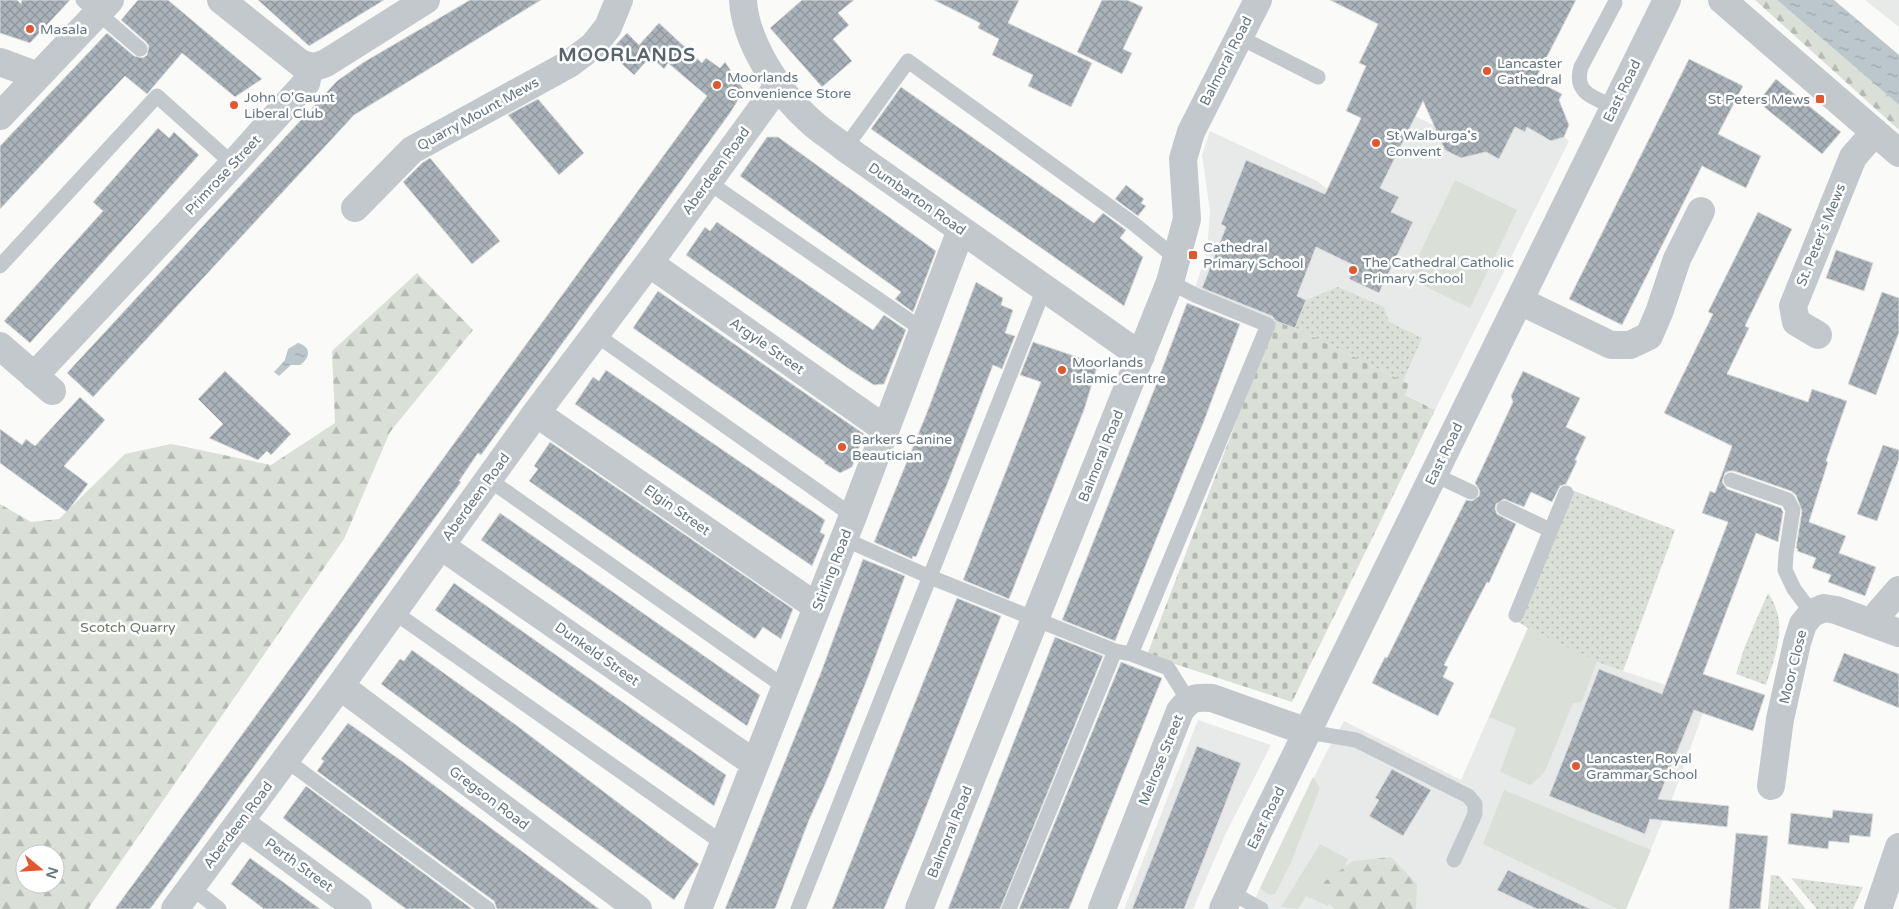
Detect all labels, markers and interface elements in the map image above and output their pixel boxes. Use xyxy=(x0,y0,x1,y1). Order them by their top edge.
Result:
street label: Balmoral Road xyxy=(1196,13,1256,109)
place label: Masala xyxy=(40,21,87,38)
marker: Masala xyxy=(24,23,36,35)
district label: MOORLANDS xyxy=(558,44,696,66)
place label: Lancaster Cathedral xyxy=(1497,55,1563,88)
street label: East Road xyxy=(1600,57,1644,125)
marker: Lancaster Cathedral xyxy=(1481,65,1493,77)
place label: Moorlands Convenience Store xyxy=(727,69,851,102)
street label: Quarry Mount Mews xyxy=(414,73,542,154)
marker: Moorlands Convenience Store xyxy=(711,79,723,91)
place label: John O'Gaunt Liberal Club xyxy=(244,89,335,122)
place label: St Peters Mews xyxy=(1708,91,1810,108)
marker: St Peters Mews xyxy=(1814,93,1826,105)
marker: John O'Gaunt Liberal Club xyxy=(228,99,240,111)
street label: Aberdeen Road xyxy=(678,124,754,218)
place label: St Walburga's Convent xyxy=(1386,127,1478,160)
street label: Primrose Street xyxy=(182,131,265,218)
marker: St Walburga's Convent xyxy=(1370,137,1382,149)
street label: Dumbarton Road xyxy=(865,159,969,239)
street label: St. Peter's Mews xyxy=(1793,181,1849,289)
place label: Cathedral Primary School xyxy=(1203,239,1304,272)
marker: Cathedral Primary School xyxy=(1187,249,1199,261)
place label: The Cathedral Catholic Primary School xyxy=(1363,254,1514,287)
marker: The Cathedral Catholic Primary School xyxy=(1347,264,1359,276)
street label: Argyle Street xyxy=(727,314,808,378)
place label: Moorlands Islamic Centre xyxy=(1072,354,1166,387)
marker: Moorlands Islamic Centre xyxy=(1056,364,1068,376)
street label: Balmoral Road xyxy=(1075,407,1127,505)
street label: East Road xyxy=(1422,420,1466,488)
place label: Barkers Canine Beautician xyxy=(852,431,952,464)
marker: Barkers Canine Beautician xyxy=(836,441,848,453)
street label: Aberdeen Road xyxy=(438,450,514,544)
street label: Elgin Street xyxy=(641,481,714,539)
street label: Stirling Road xyxy=(809,527,855,613)
park label: Scotch Quarry xyxy=(80,619,176,636)
street label: Dunkeld Street xyxy=(552,619,643,690)
street label: Moor Close xyxy=(1776,628,1810,706)
street label: Melrose Street xyxy=(1135,711,1187,808)
place label: Lancaster Royal Grammar School xyxy=(1586,750,1698,783)
marker: Lancaster Royal Grammar School xyxy=(1570,760,1582,772)
street label: Gregson Road xyxy=(446,763,532,833)
street label: Aberdeen Road xyxy=(200,778,276,872)
street label: Balmoral Road xyxy=(924,783,976,881)
street label: East Road xyxy=(1244,784,1288,852)
street label: Perth Street xyxy=(262,835,337,896)
north arrow xyxy=(15,844,65,894)
text: N xyxy=(42,865,62,881)

